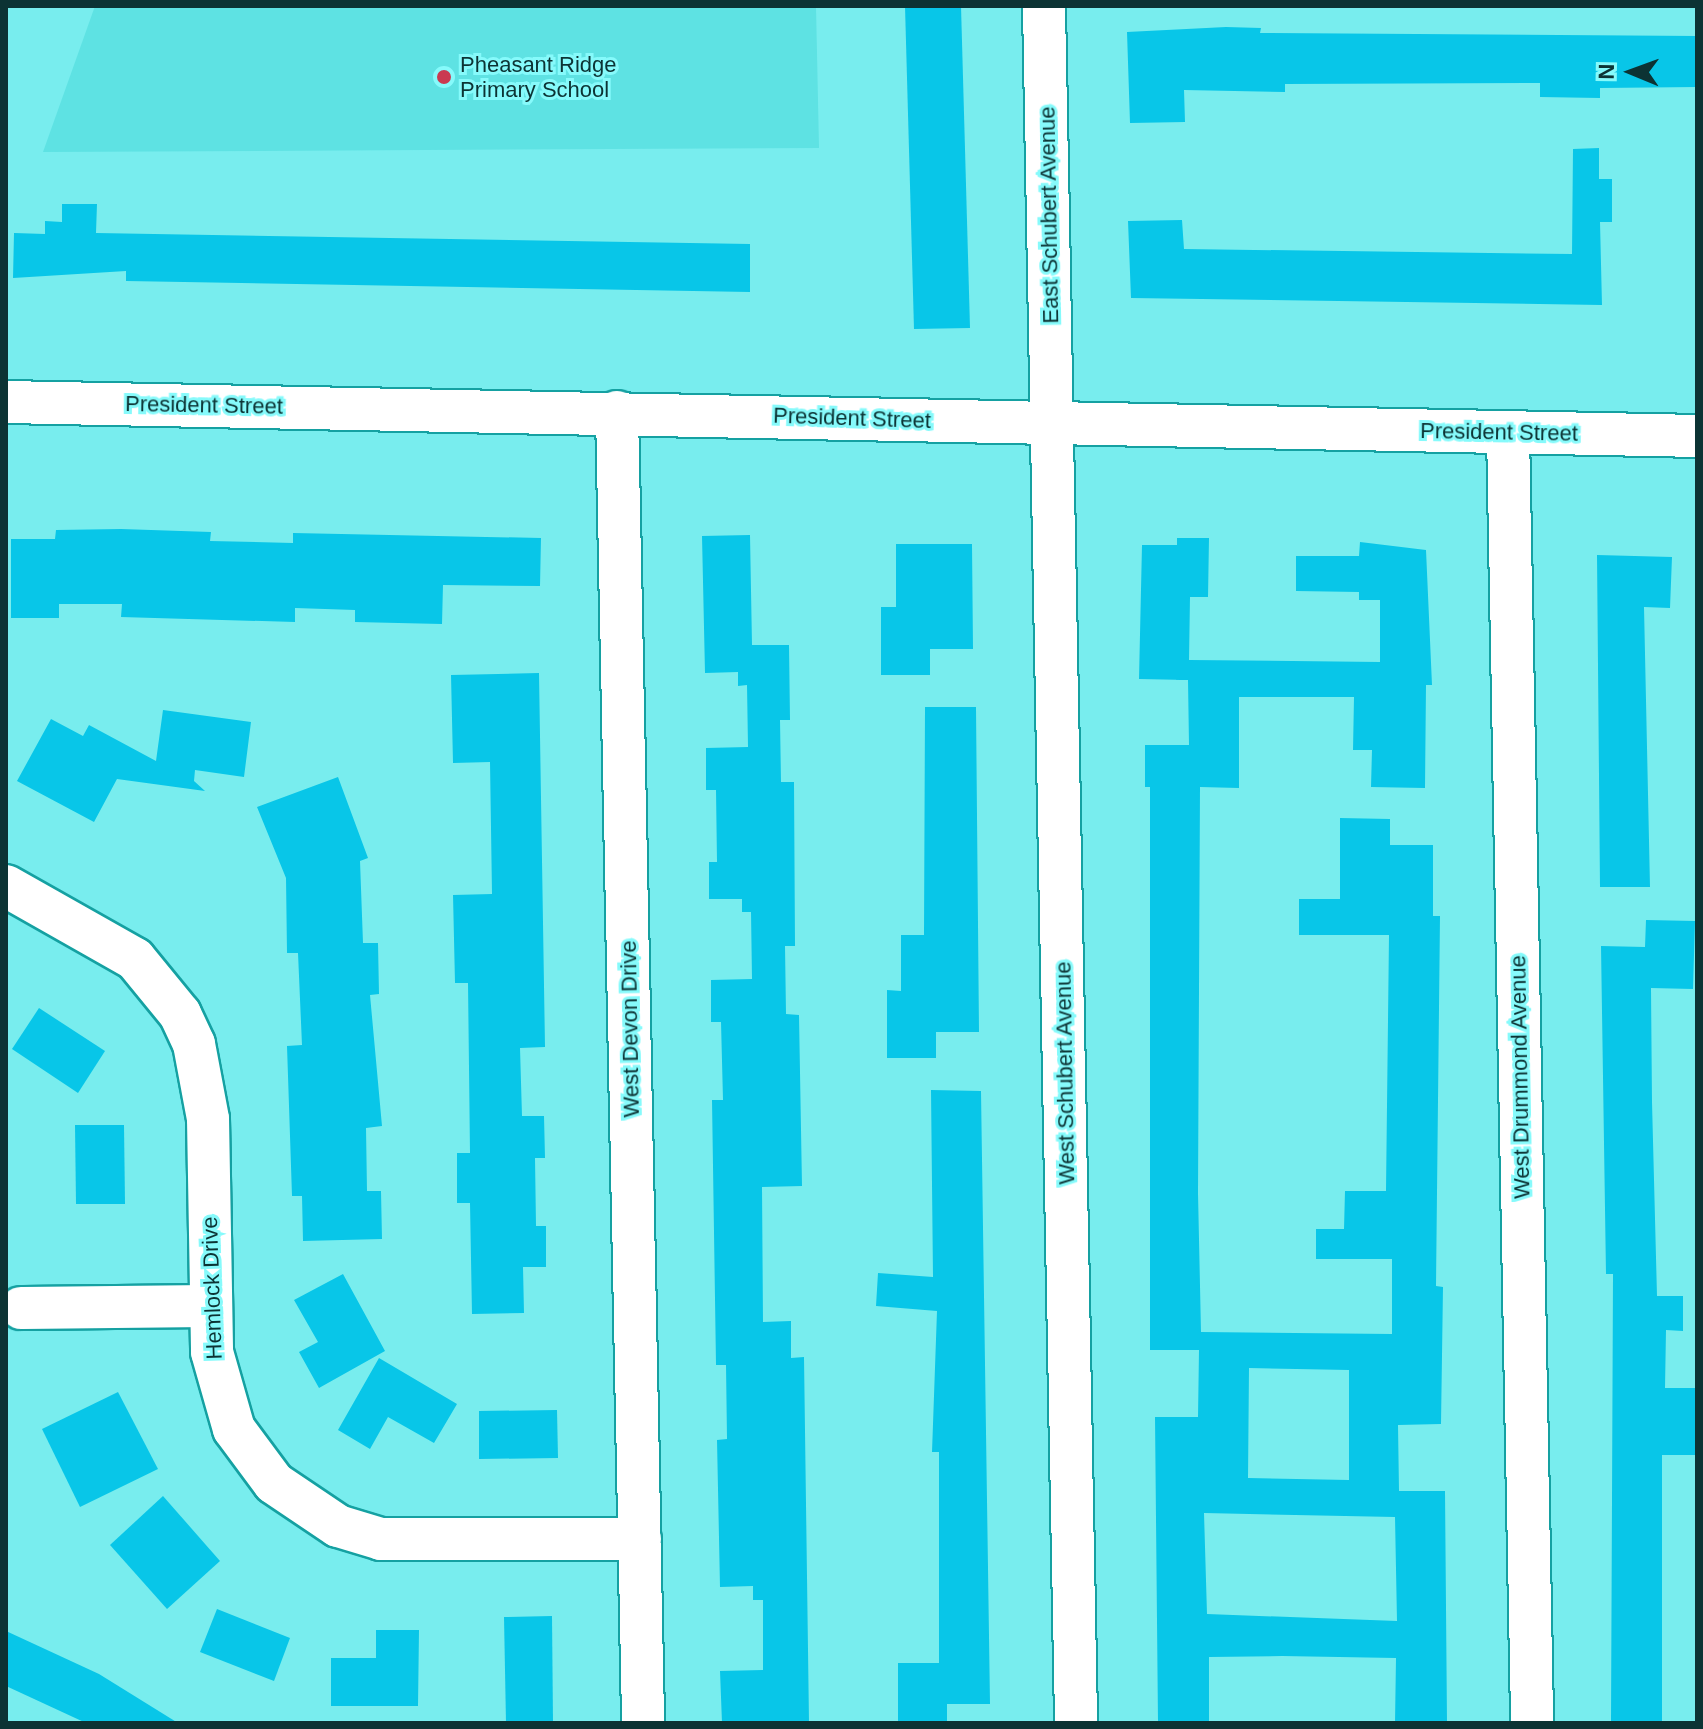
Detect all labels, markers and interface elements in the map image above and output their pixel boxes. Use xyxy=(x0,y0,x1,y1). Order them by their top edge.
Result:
north arrow xyxy=(1591,32,1671,112)
place label: Pheasant Ridge Primary School xyxy=(460,51,617,102)
text: N xyxy=(1594,63,1619,80)
marker: Pheasant Ridge Primary School xyxy=(435,68,453,86)
street label: East Schubert Avenue xyxy=(1034,106,1064,324)
street label: President Street xyxy=(125,390,283,420)
street label: President Street xyxy=(773,402,931,434)
street label: President Street xyxy=(1420,417,1578,447)
street label: West Devon Drive xyxy=(615,940,645,1118)
street label: West Drummond Avenue xyxy=(1505,954,1535,1200)
street label: West Schubert Avenue xyxy=(1050,961,1080,1185)
street label: Hemlock Drive xyxy=(196,1216,228,1360)

